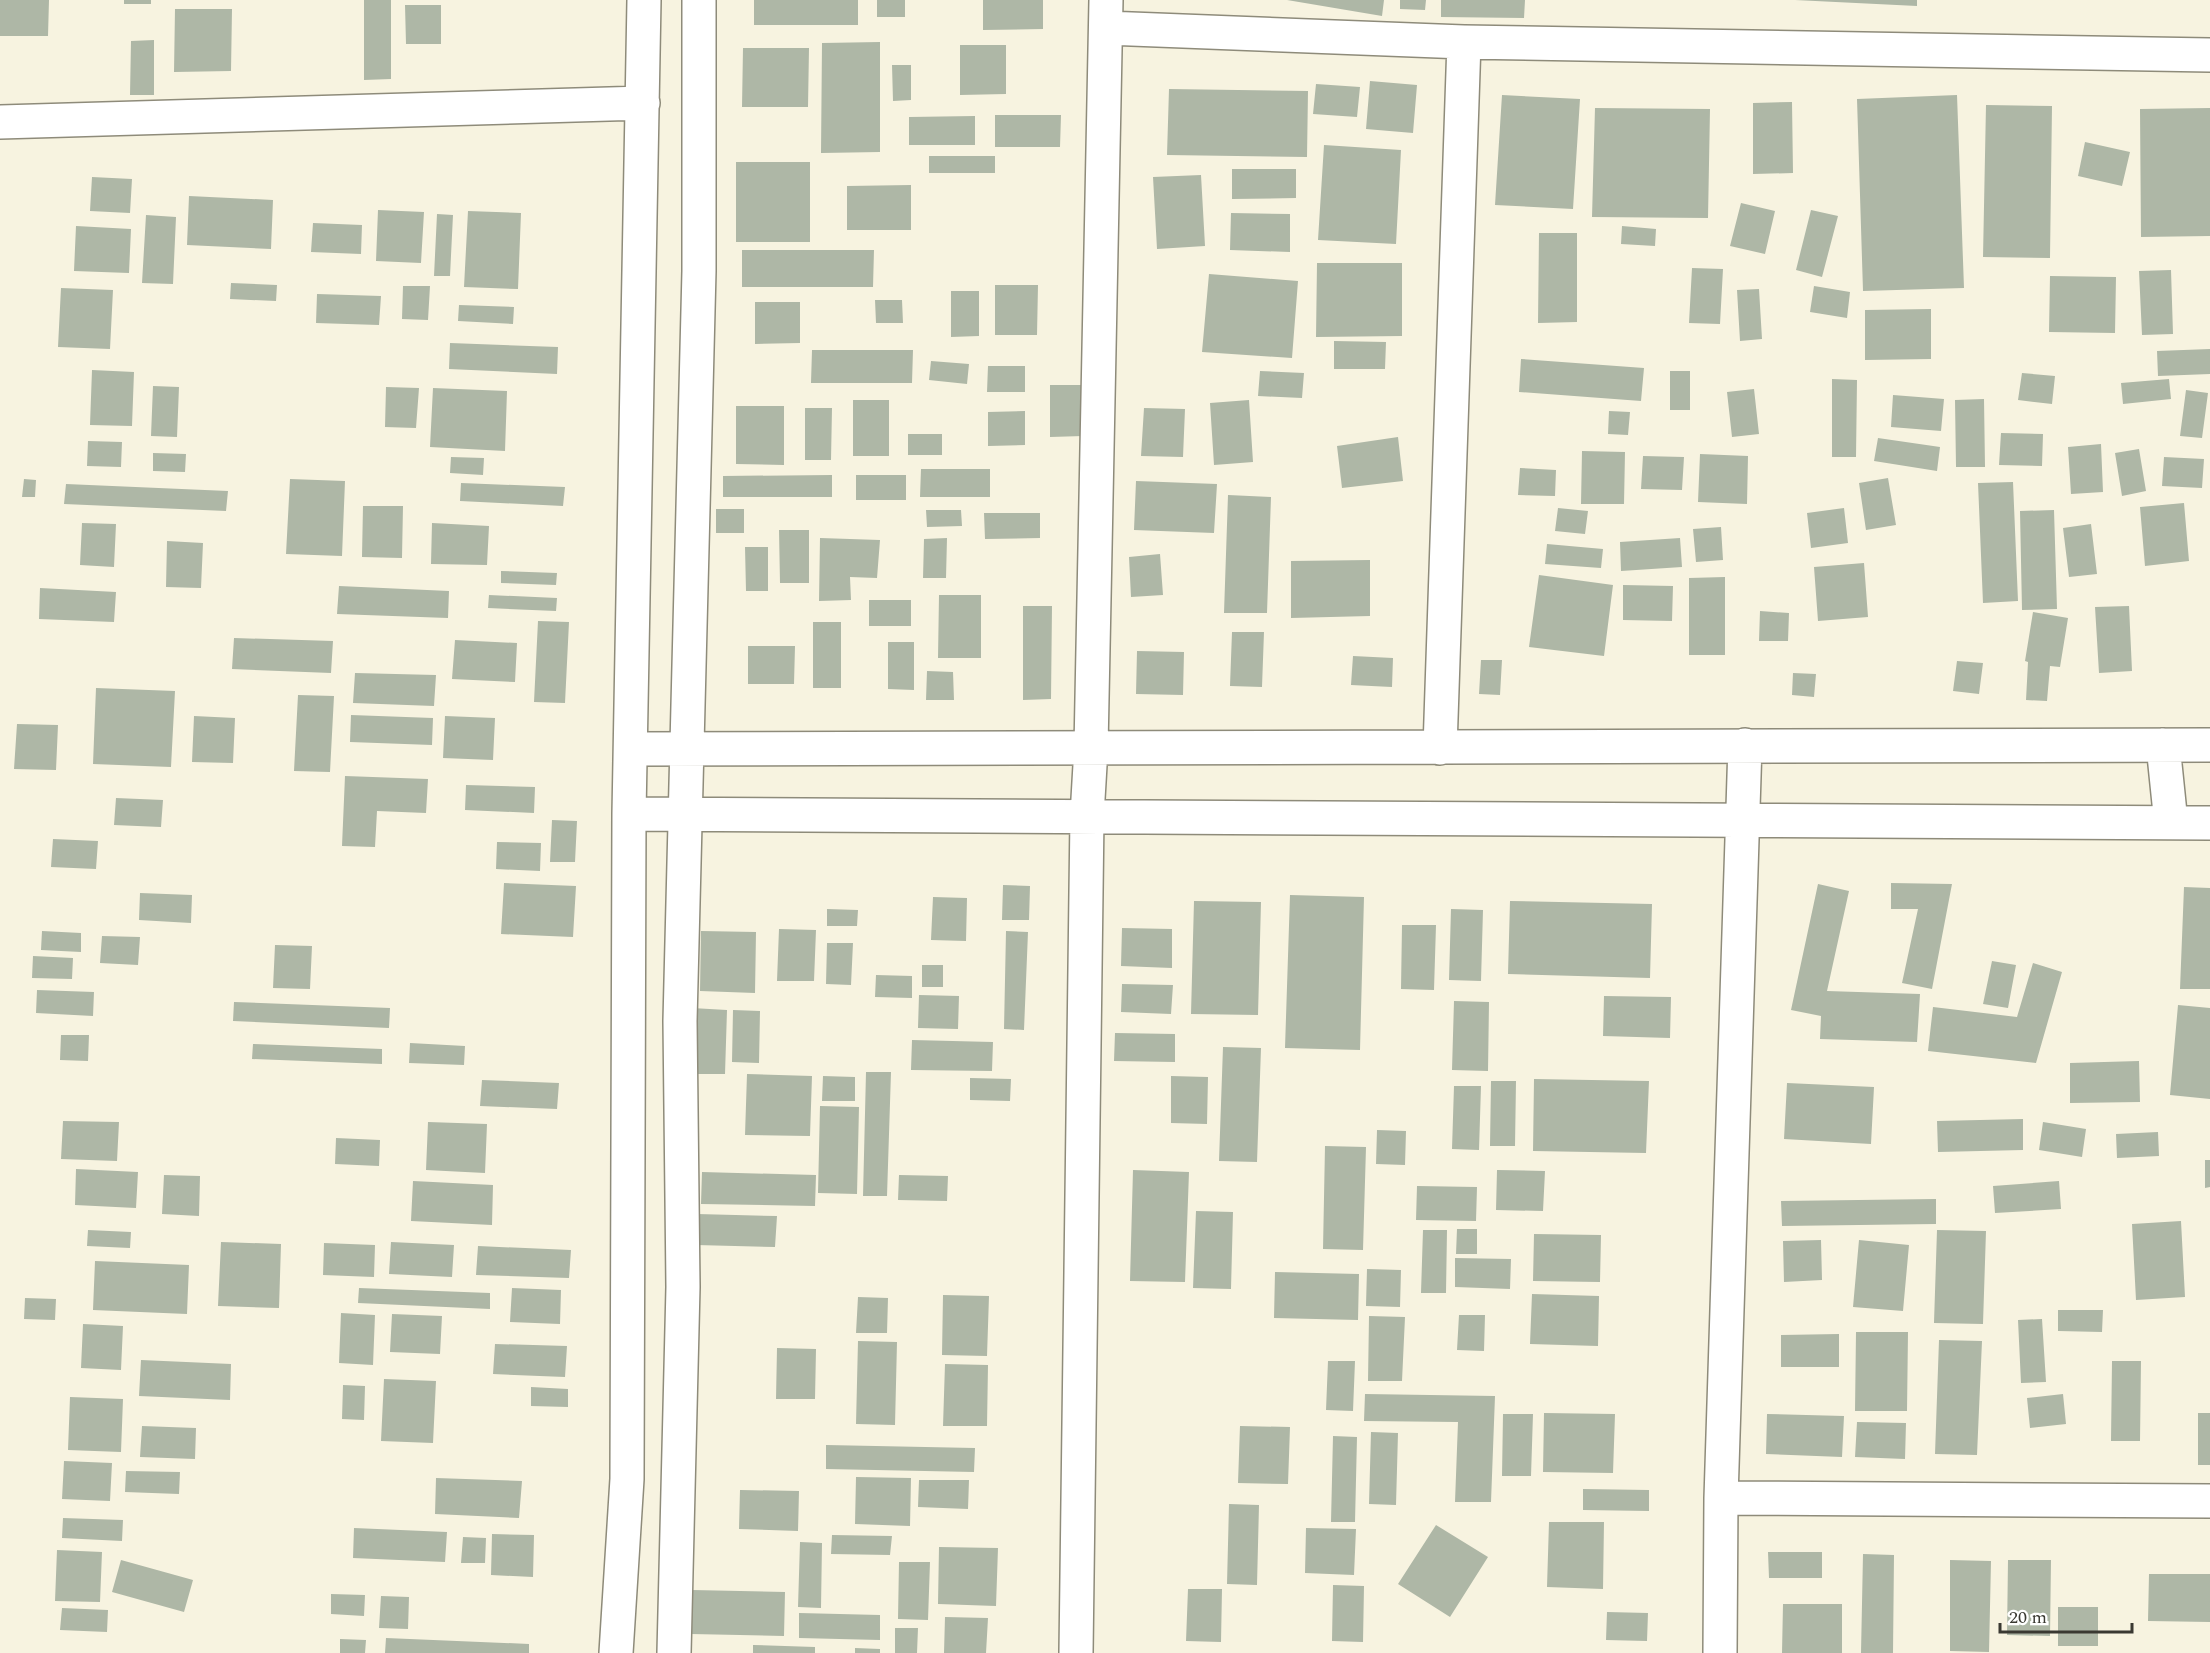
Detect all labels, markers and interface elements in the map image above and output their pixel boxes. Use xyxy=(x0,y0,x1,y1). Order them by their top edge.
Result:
scale bar xyxy=(2000,1596,2132,1634)
text: 20 m xyxy=(2009,1604,2047,1631)

